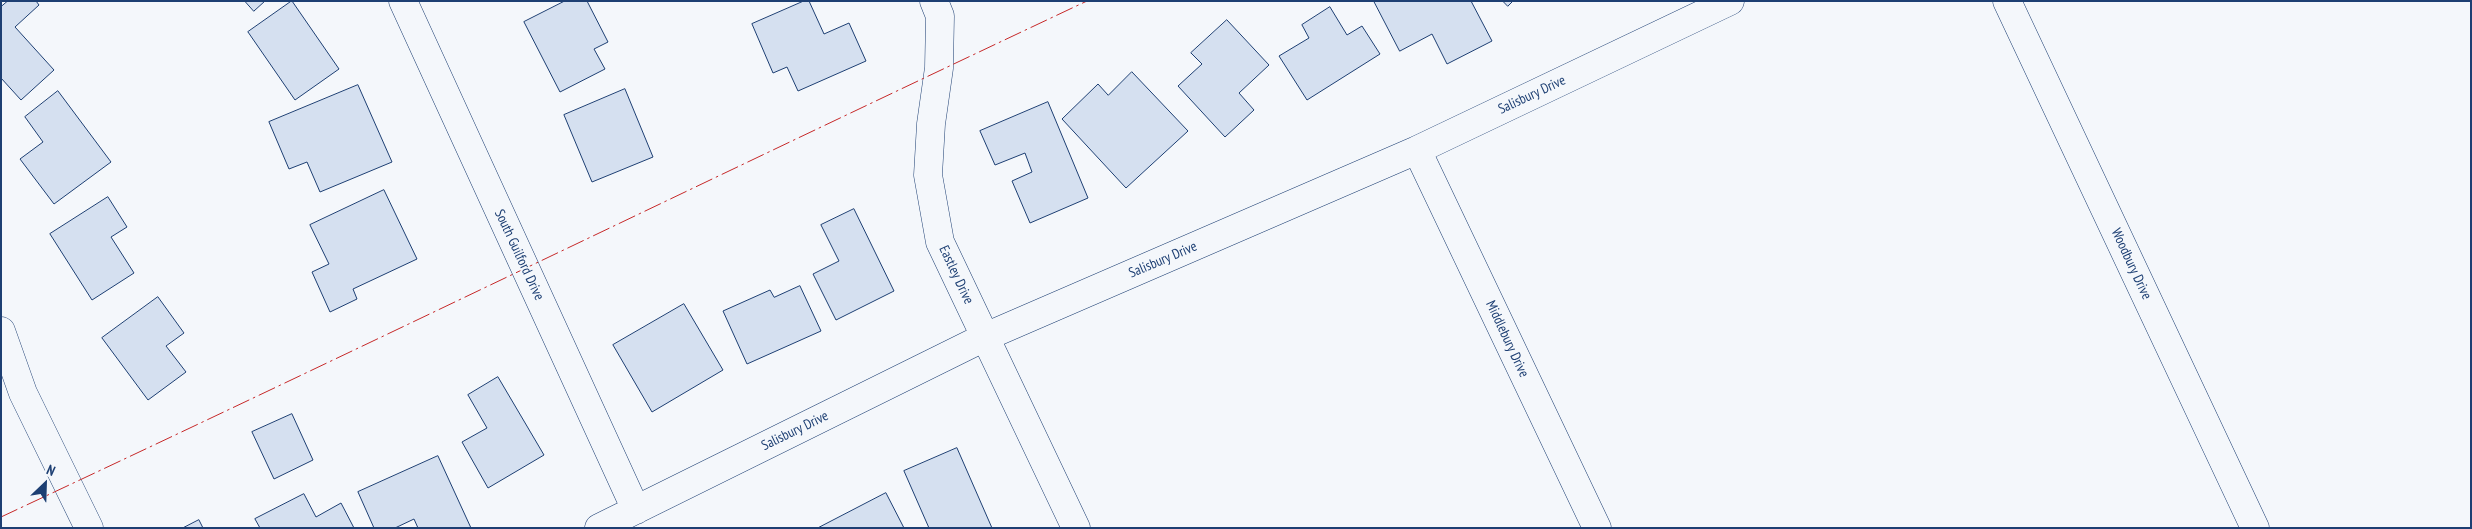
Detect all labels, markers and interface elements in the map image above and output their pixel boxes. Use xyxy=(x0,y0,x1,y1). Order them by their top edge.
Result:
street label: Salisbury Drive xyxy=(1496,72,1568,118)
street label: South Guilford Drive xyxy=(491,207,547,303)
street label: Woodbury Drive xyxy=(2107,226,2155,302)
street label: Salisbury Drive xyxy=(1126,238,1200,282)
street label: Eastley Drive xyxy=(935,243,977,307)
street label: Middlebury Drive xyxy=(1482,298,1532,380)
street label: Salisbury Drive xyxy=(759,408,831,454)
north arrow xyxy=(20,459,70,509)
text: N xyxy=(44,461,58,480)

